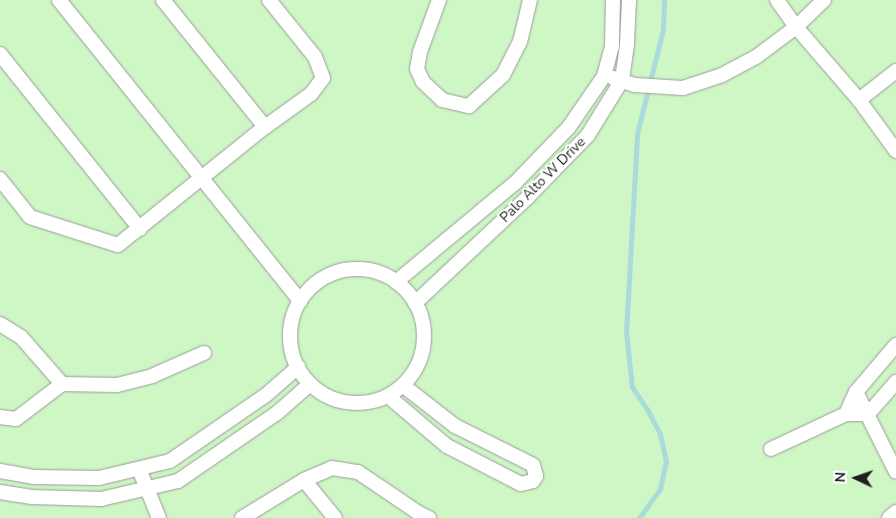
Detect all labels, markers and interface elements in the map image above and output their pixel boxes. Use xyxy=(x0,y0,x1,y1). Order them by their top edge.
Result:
street label: Palo Alto W Drive xyxy=(497,134,589,226)
north arrow xyxy=(831,453,881,503)
text: N xyxy=(831,471,850,483)

